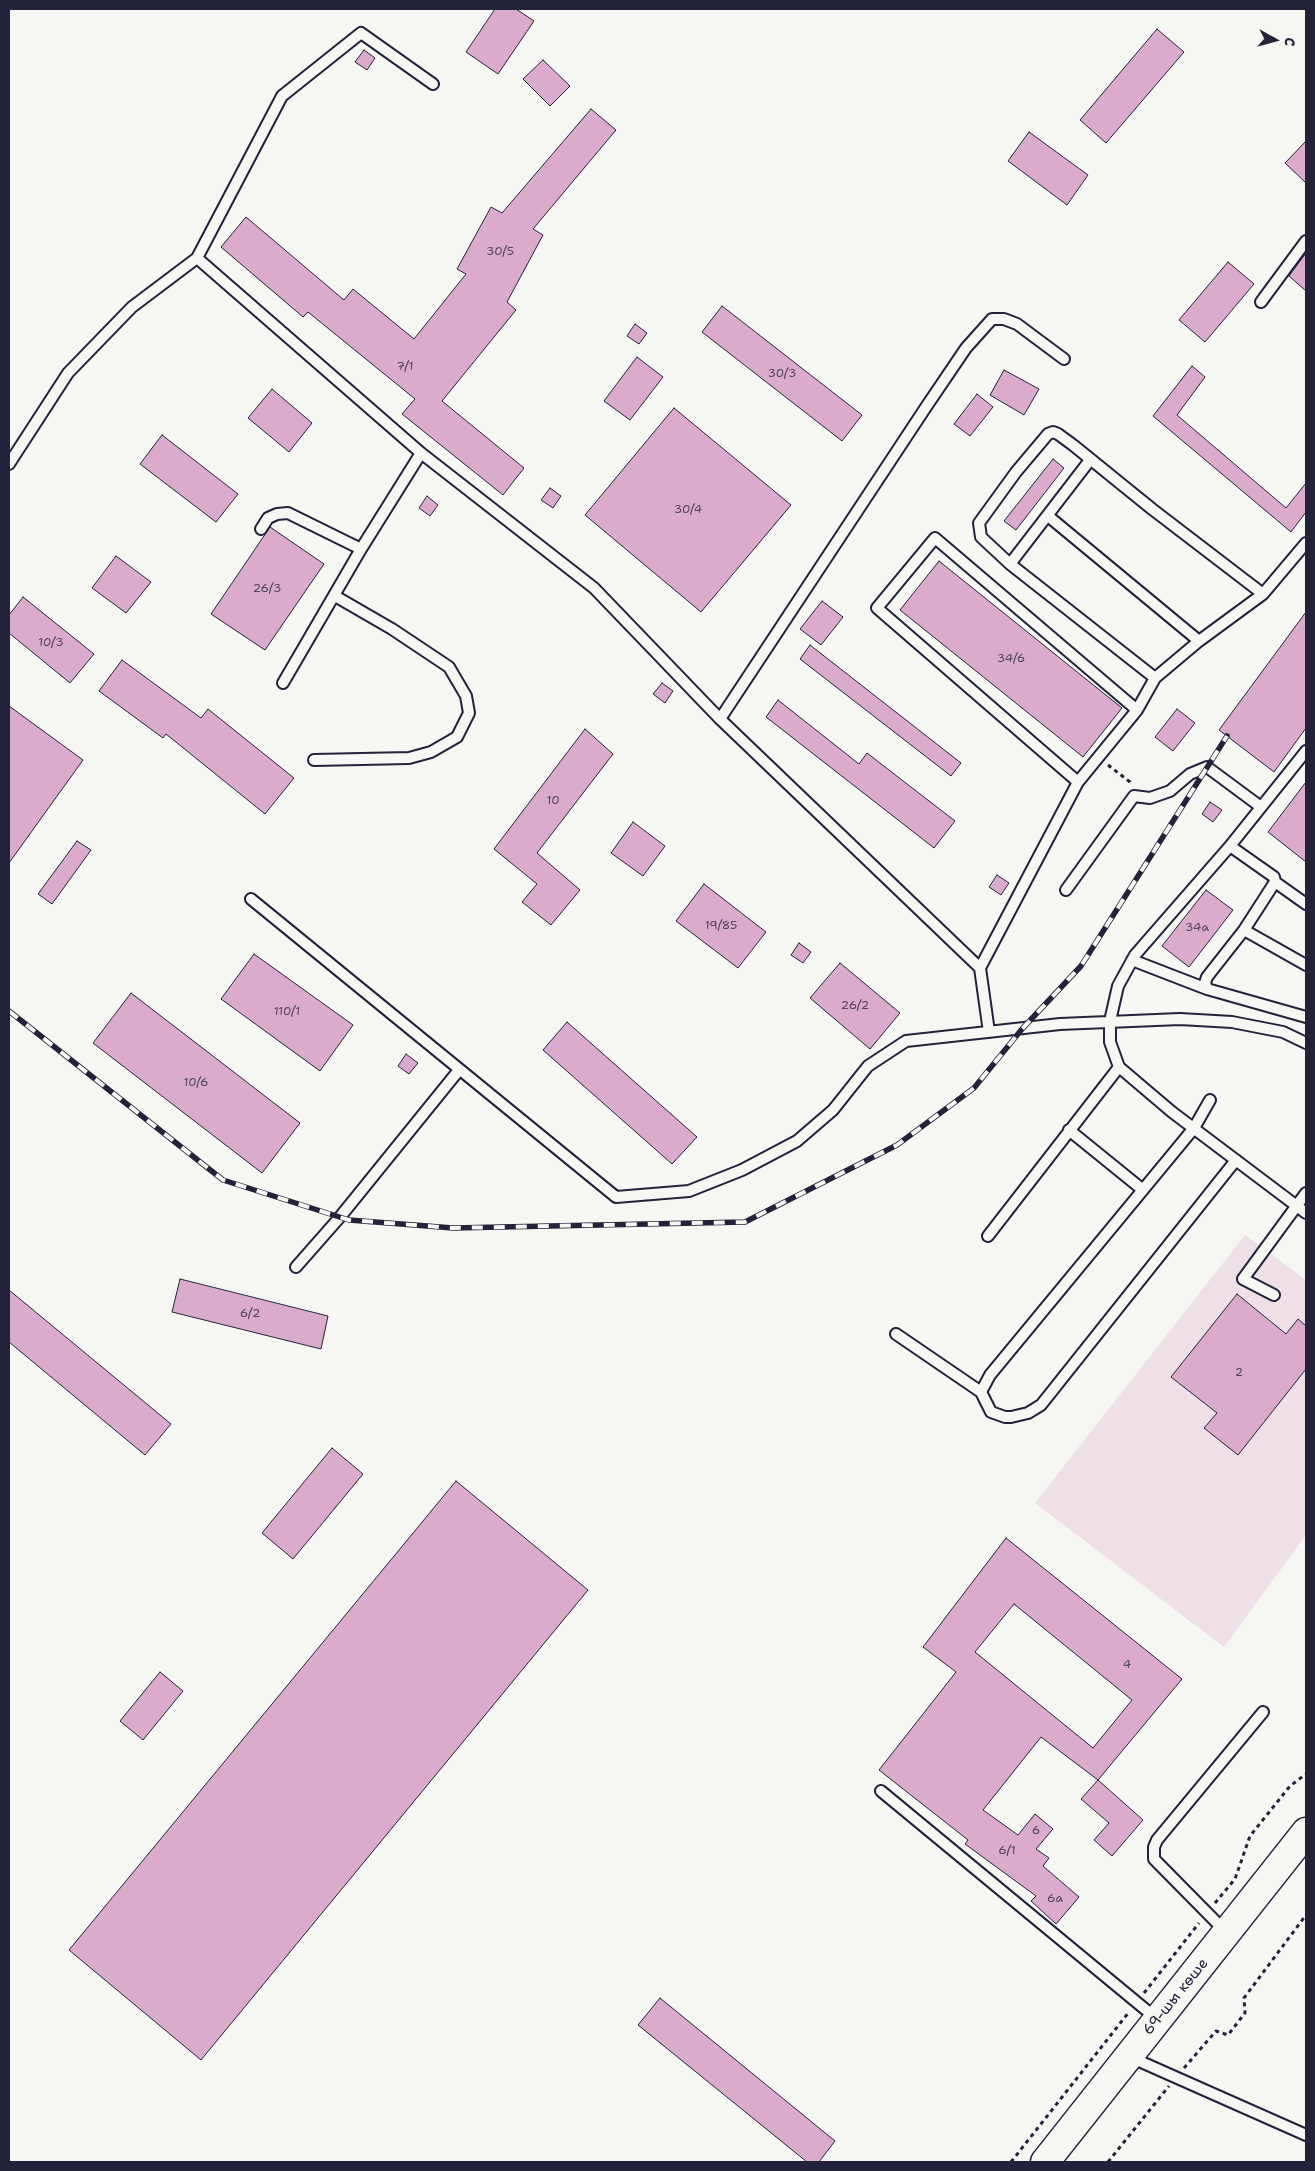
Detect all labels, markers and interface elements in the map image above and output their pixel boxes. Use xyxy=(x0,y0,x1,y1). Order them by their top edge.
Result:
north arrow xyxy=(1250,15,1300,65)
text: С xyxy=(1280,36,1299,47)
house number: 30/5 xyxy=(486,245,514,259)
house number: 7/1 xyxy=(396,360,414,374)
house number: 30/3 xyxy=(768,367,796,381)
house number: 30/4 xyxy=(674,503,702,517)
house number: 26/3 xyxy=(253,582,281,596)
house number: 10/3 xyxy=(38,636,64,650)
house number: 34/6 xyxy=(997,652,1025,666)
house number: 10 xyxy=(546,794,560,808)
house number: 19/85 xyxy=(705,919,737,933)
house number: 34а xyxy=(1185,921,1209,935)
house number: 26/2 xyxy=(841,999,869,1013)
house number: 110/1 xyxy=(274,1005,300,1019)
house number: 10/6 xyxy=(184,1076,208,1090)
house number: 6/2 xyxy=(240,1307,260,1321)
house number: 2 xyxy=(1235,1366,1243,1380)
house number: 4 xyxy=(1123,1658,1131,1672)
house number: 6 xyxy=(1032,1824,1040,1838)
house number: 6/1 xyxy=(998,1844,1016,1858)
house number: 6а xyxy=(1047,1892,1063,1906)
street label: 69-шы көше xyxy=(1140,1955,1212,2039)

